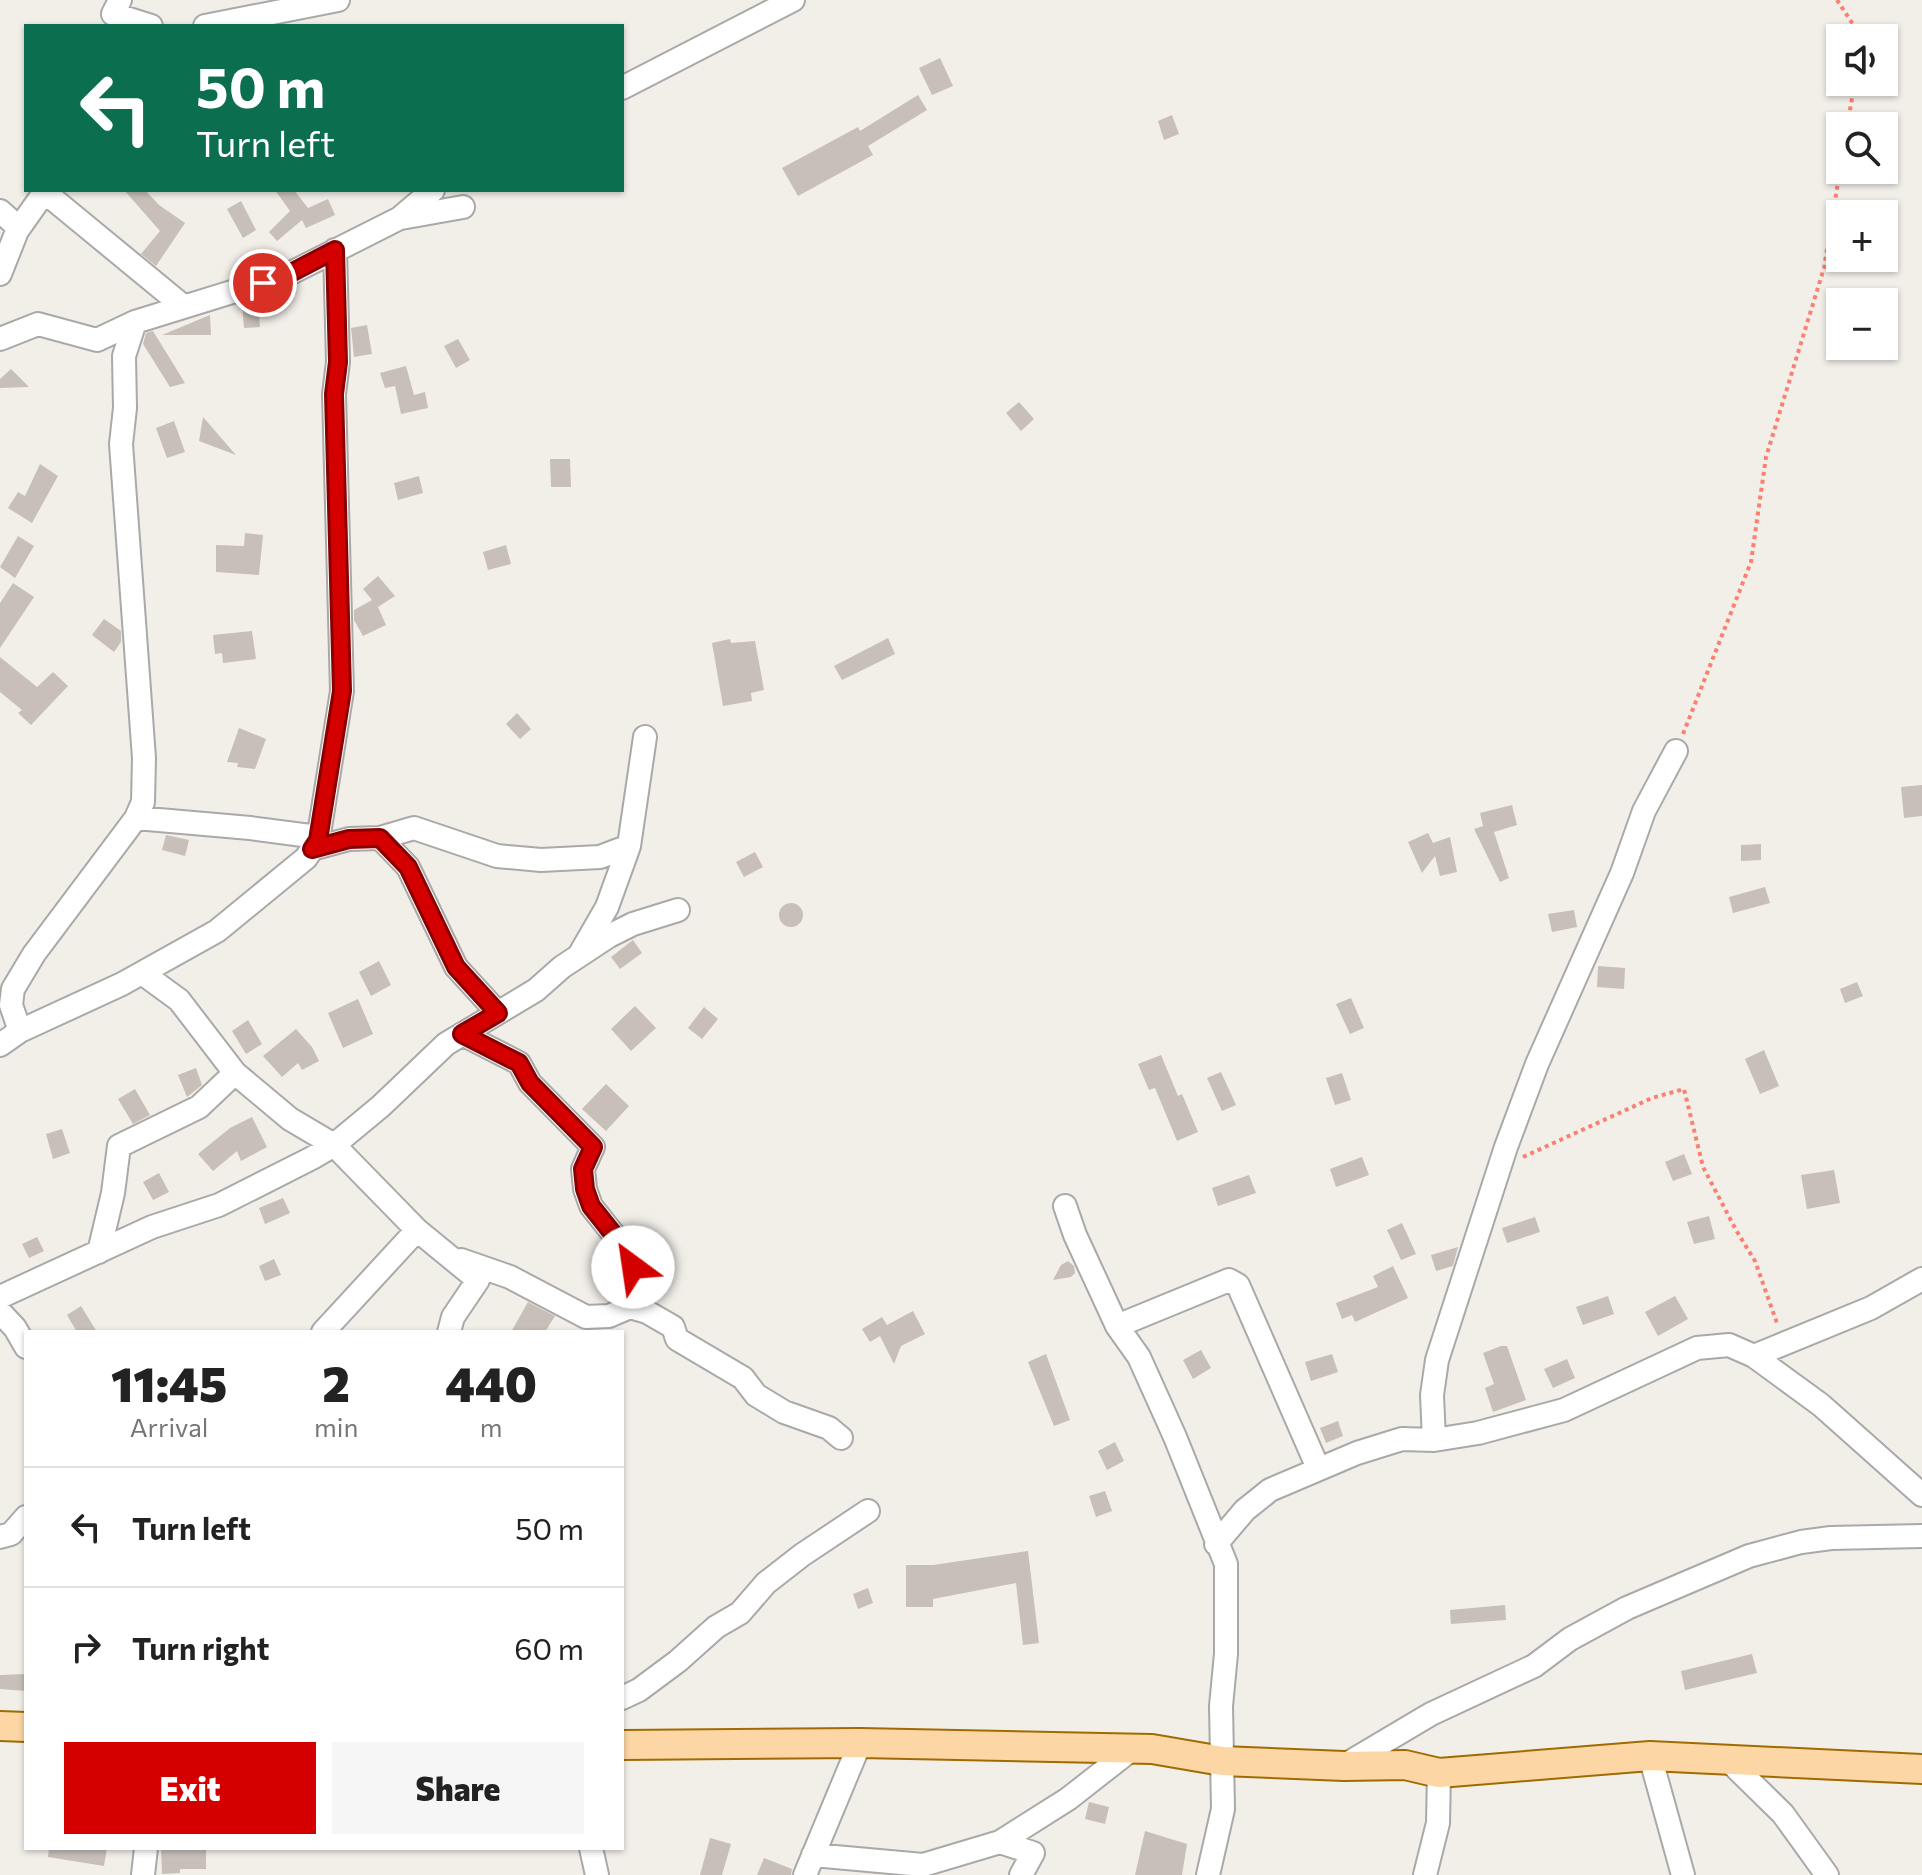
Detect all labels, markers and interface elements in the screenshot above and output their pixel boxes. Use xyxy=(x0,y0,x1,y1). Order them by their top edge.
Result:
map controls xyxy=(1826,24,1898,360)
button: sound xyxy=(1826,24,1898,96)
text: 50 m xyxy=(196,51,325,120)
icon: left xyxy=(64,56,168,160)
button: search xyxy=(1826,112,1898,184)
text: Turn left xyxy=(196,120,335,164)
button: + xyxy=(1826,200,1898,272)
pin xyxy=(229,249,297,317)
icon: arrive xyxy=(241,261,285,305)
button: − xyxy=(1826,288,1898,360)
position arrow xyxy=(591,1225,675,1309)
text: 11:45 xyxy=(111,1353,227,1412)
text: 2 xyxy=(322,1353,350,1412)
text: 440 xyxy=(445,1353,537,1412)
text: Arrival xyxy=(130,1411,208,1442)
text: min xyxy=(314,1411,358,1442)
text: m xyxy=(480,1411,502,1442)
icon: left xyxy=(64,1505,108,1549)
text: Turn left xyxy=(132,1509,251,1546)
text: 50 m xyxy=(515,1509,584,1546)
icon: right xyxy=(64,1625,108,1669)
text: Turn right xyxy=(132,1629,269,1666)
text: 60 m xyxy=(514,1629,584,1666)
button: Exit xyxy=(64,1742,316,1834)
button: Share xyxy=(332,1742,584,1834)

